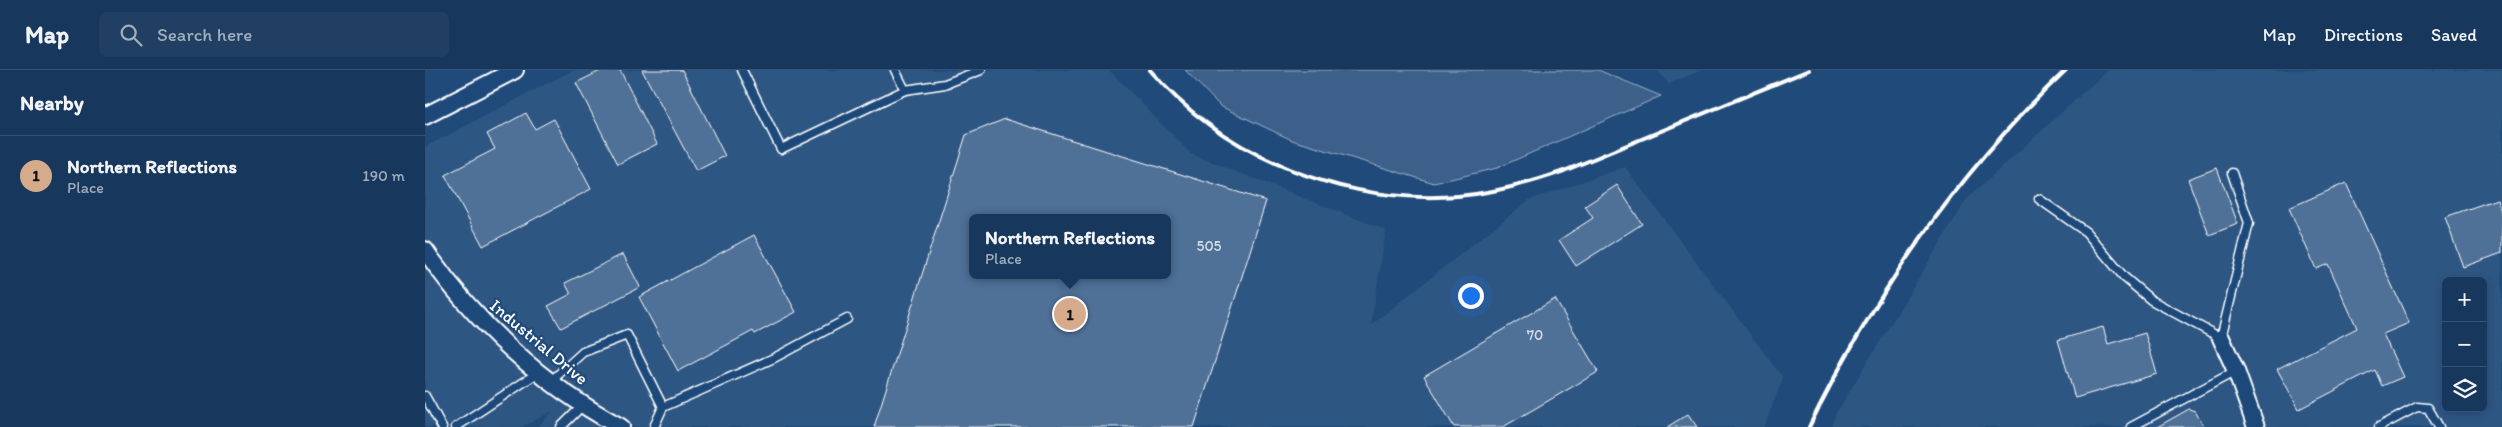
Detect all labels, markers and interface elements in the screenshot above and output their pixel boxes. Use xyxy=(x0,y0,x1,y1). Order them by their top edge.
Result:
search box xyxy=(99,12,449,57)
text: Map xyxy=(25,20,69,49)
icon: search xyxy=(117,21,145,49)
text: Search here xyxy=(157,23,252,46)
text: Map xyxy=(2263,24,2296,46)
text: Directions xyxy=(2324,24,2403,46)
text: Saved xyxy=(2431,24,2477,46)
text: Nearby xyxy=(20,90,84,115)
text: Northern Reflections xyxy=(67,155,237,178)
text: 1 xyxy=(32,166,40,185)
text: 190 m xyxy=(362,166,405,185)
text: Place xyxy=(67,178,104,197)
popup xyxy=(969,214,1171,279)
text: Northern Reflections xyxy=(985,226,1155,249)
house number: 505 xyxy=(1197,237,1222,255)
text: Place xyxy=(985,249,1022,268)
map controls xyxy=(2442,277,2487,412)
button: + xyxy=(2442,277,2487,322)
your location xyxy=(1458,283,1484,309)
street label: Industrial Drive xyxy=(485,294,593,390)
pin: 1 xyxy=(1054,295,1086,333)
button: − xyxy=(2442,322,2487,367)
house number: 70 xyxy=(1527,326,1543,344)
button: layers xyxy=(2442,367,2487,412)

